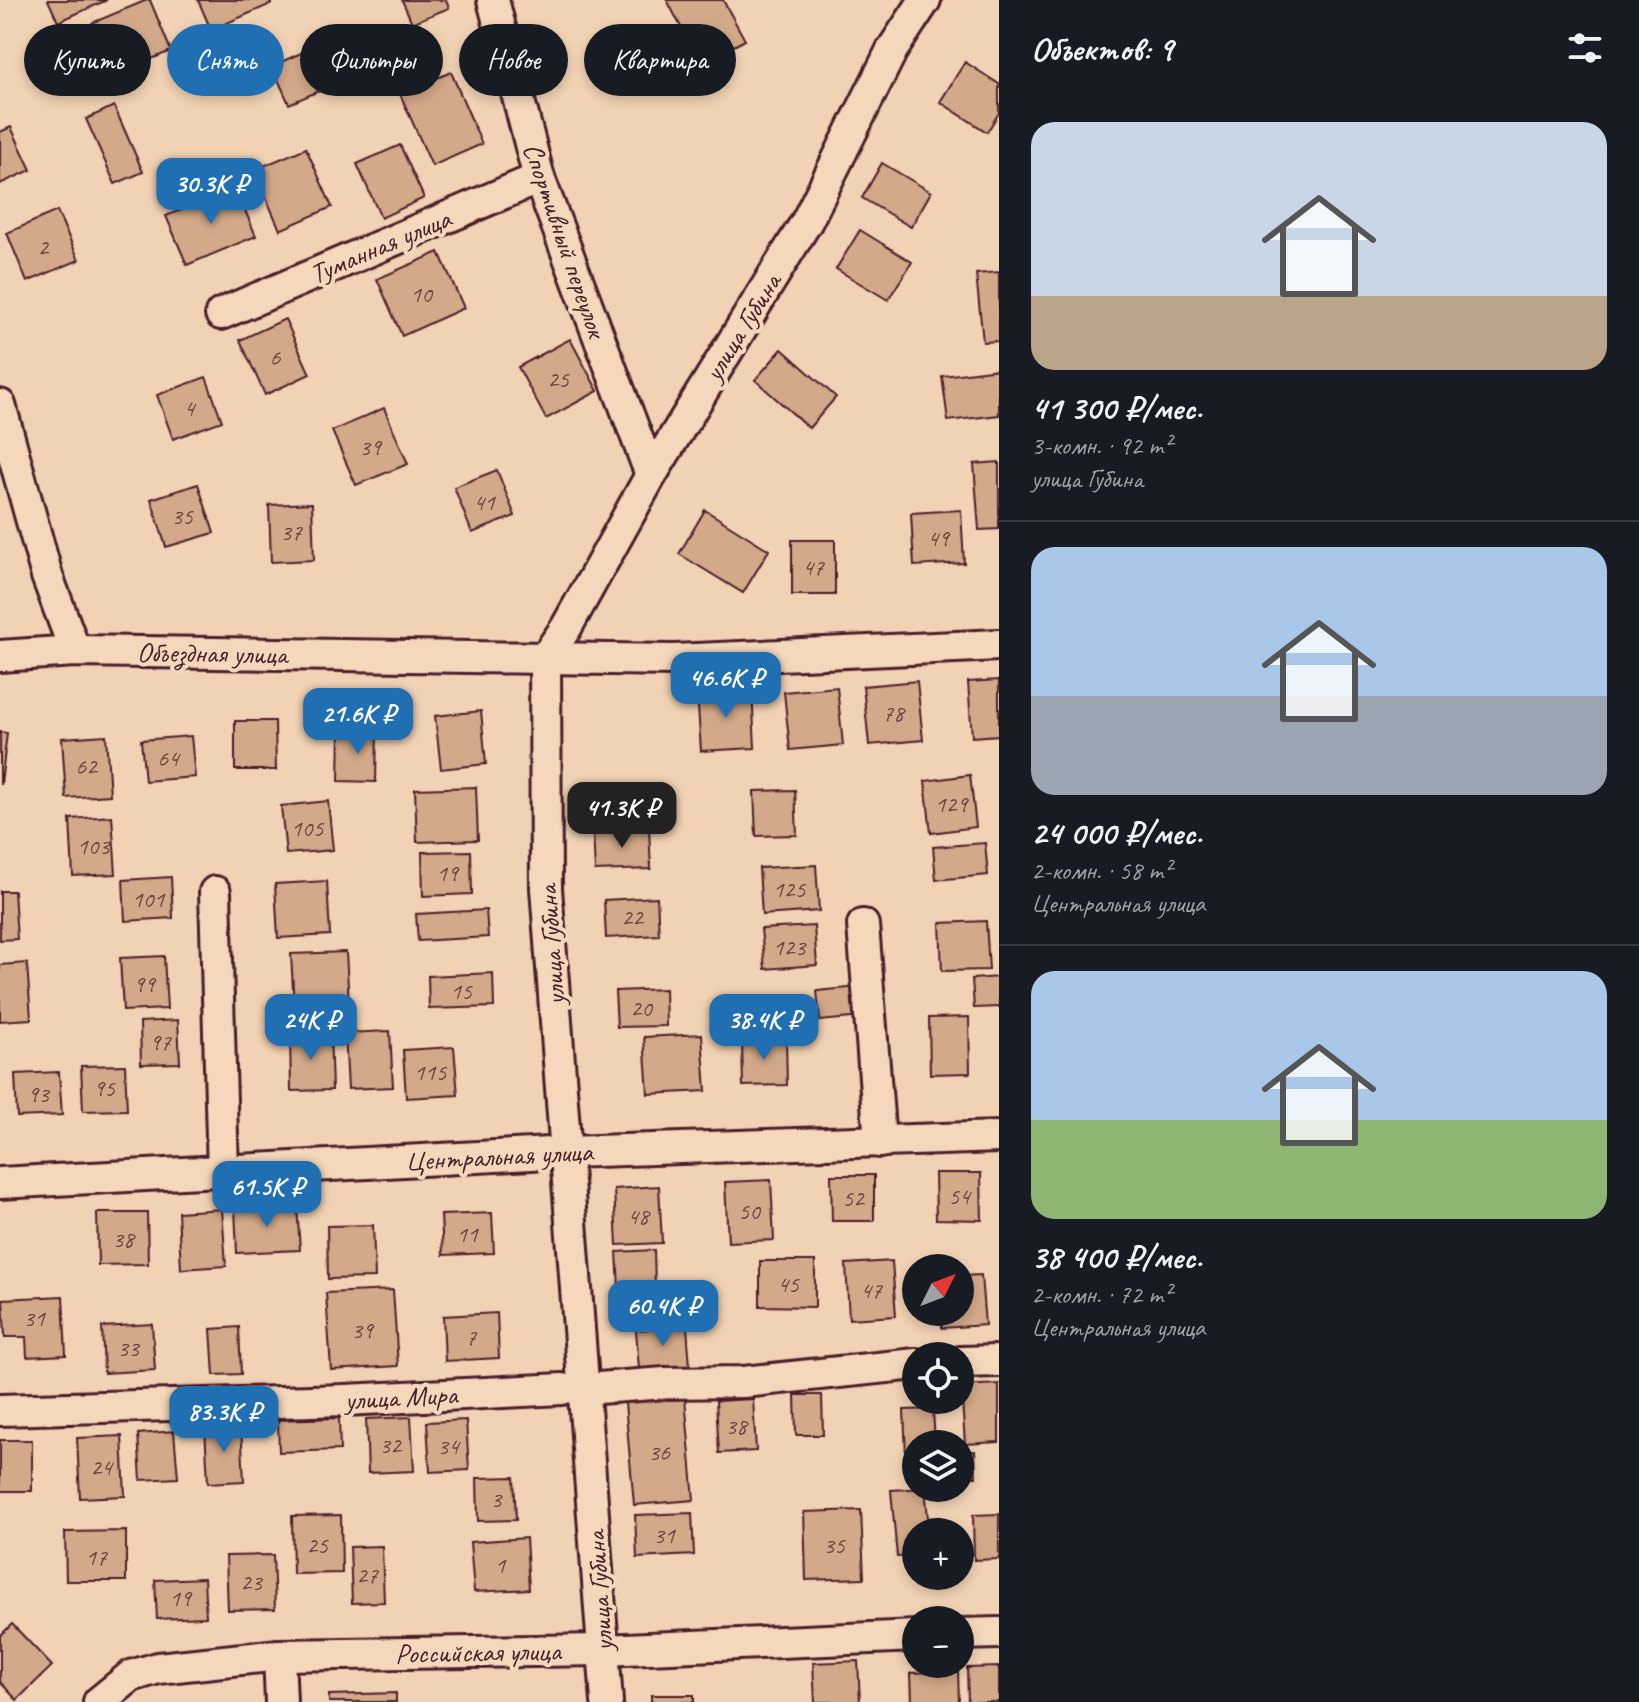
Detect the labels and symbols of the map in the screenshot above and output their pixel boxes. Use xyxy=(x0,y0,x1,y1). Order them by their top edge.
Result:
street label: Спортивный переулок xyxy=(515,138,616,344)
pin: 30.3K ₽ xyxy=(137,158,285,226)
street label: Туманная улица xyxy=(304,200,458,291)
house number: 2 xyxy=(38,232,51,262)
street label: улица Губина xyxy=(694,265,790,389)
house number: 10 xyxy=(410,279,434,309)
house number: 6 xyxy=(270,342,282,372)
house number: 25 xyxy=(547,364,570,394)
house number: 4 xyxy=(184,393,197,423)
house number: 39 xyxy=(359,432,383,462)
house number: 41 xyxy=(473,487,496,517)
house number: 35 xyxy=(171,501,194,531)
house number: 37 xyxy=(280,517,303,547)
house number: 49 xyxy=(927,523,951,553)
house number: 47 xyxy=(802,552,825,582)
street label: Объездная улица xyxy=(137,634,290,673)
pin: 46.6K ₽ xyxy=(652,652,800,720)
pin: 21.6K ₽ xyxy=(284,688,432,756)
house number: 78 xyxy=(882,698,906,728)
house number: 64 xyxy=(157,743,181,773)
house number: 62 xyxy=(75,751,99,781)
pin: 41.3K ₽ xyxy=(548,782,696,850)
house number: 129 xyxy=(935,789,969,819)
house number: 105 xyxy=(291,813,324,843)
house number: 103 xyxy=(77,831,111,861)
house number: 19 xyxy=(436,858,460,888)
house number: 125 xyxy=(773,874,806,904)
street label: улица Губина xyxy=(529,881,573,1008)
house number: 101 xyxy=(132,884,165,914)
house number: 22 xyxy=(621,902,645,932)
house number: 123 xyxy=(773,932,807,962)
house number: 99 xyxy=(133,969,157,999)
house number: 15 xyxy=(450,976,473,1006)
house number: 20 xyxy=(630,993,654,1023)
pin: 24K ₽ xyxy=(255,994,367,1062)
pin: 38.4K ₽ xyxy=(690,994,838,1062)
house number: 97 xyxy=(149,1027,172,1057)
house number: 115 xyxy=(414,1057,447,1087)
house number: 95 xyxy=(93,1073,116,1103)
house number: 93 xyxy=(27,1079,51,1109)
street label: Центральная улица xyxy=(404,1134,595,1178)
pin: 61.5K ₽ xyxy=(193,1161,341,1229)
house number: 54 xyxy=(948,1181,972,1211)
house number: 52 xyxy=(842,1183,866,1213)
house number: 50 xyxy=(738,1196,762,1226)
house number: 48 xyxy=(627,1201,651,1231)
house number: 11 xyxy=(456,1219,479,1249)
house number: 38 xyxy=(112,1224,136,1254)
north arrow xyxy=(902,1254,974,1326)
house number: 45 xyxy=(777,1269,800,1299)
house number: 47 xyxy=(860,1275,883,1305)
pin: 60.4K ₽ xyxy=(589,1280,737,1348)
house number: 31 xyxy=(23,1303,46,1333)
house number: 39 xyxy=(351,1315,375,1345)
house number: 7 xyxy=(466,1322,478,1352)
house number: 33 xyxy=(117,1333,141,1363)
street label: улица Мира xyxy=(342,1376,460,1418)
pin: 83.3K ₽ xyxy=(150,1386,298,1454)
house number: 38 xyxy=(725,1411,749,1441)
house number: 32 xyxy=(379,1430,403,1460)
house number: 34 xyxy=(437,1431,461,1461)
house number: 36 xyxy=(648,1437,671,1467)
house number: 24 xyxy=(90,1452,114,1482)
house number: 3 xyxy=(491,1484,504,1514)
house number: 31 xyxy=(653,1520,676,1550)
street label: улица Губина xyxy=(577,1527,621,1654)
house number: 25 xyxy=(306,1530,329,1560)
house number: 35 xyxy=(823,1530,846,1560)
house number: 17 xyxy=(85,1542,108,1572)
house number: 1 xyxy=(495,1550,507,1580)
house number: 27 xyxy=(356,1560,379,1590)
house number: 23 xyxy=(240,1567,264,1597)
house number: 19 xyxy=(169,1583,193,1613)
street label: Российская улица xyxy=(395,1633,563,1671)

